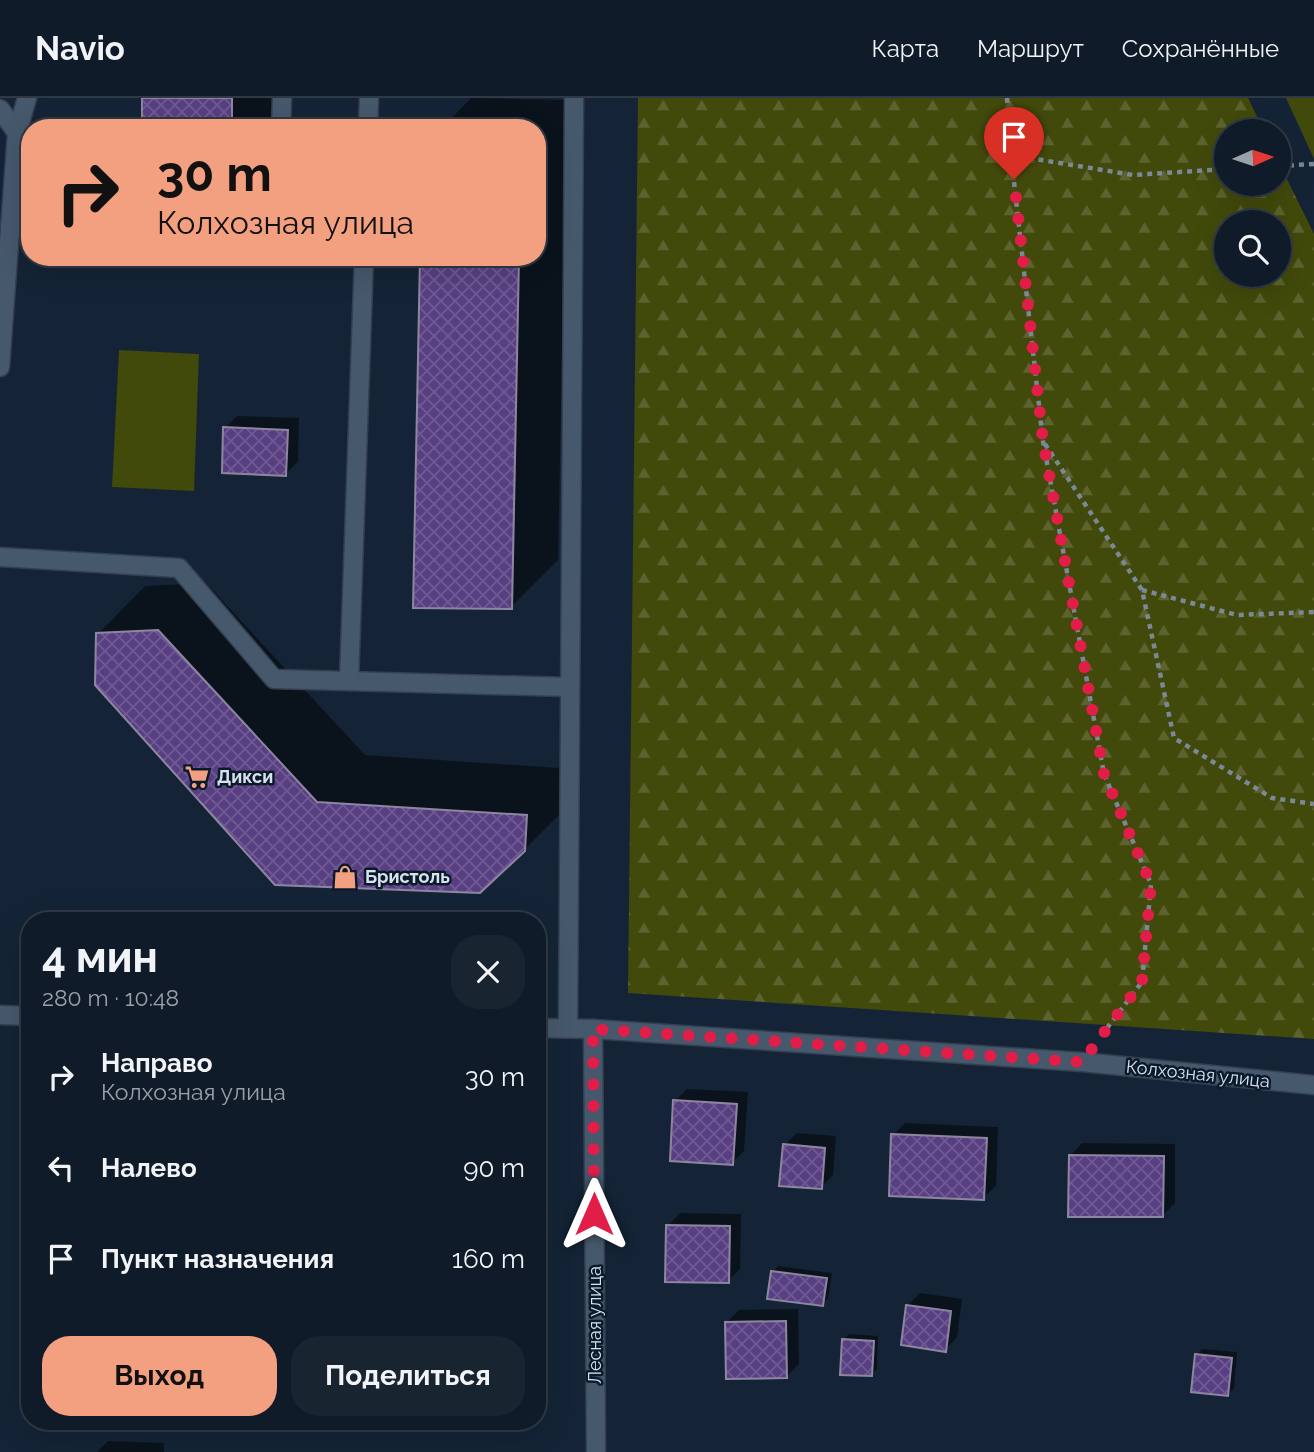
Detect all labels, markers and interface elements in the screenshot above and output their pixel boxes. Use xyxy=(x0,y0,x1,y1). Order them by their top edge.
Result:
text: Navio xyxy=(35,29,125,68)
text: Карта xyxy=(871,34,939,63)
text: Маршрут xyxy=(977,34,1084,63)
text: Сохранённые xyxy=(1122,34,1279,63)
pin xyxy=(984,107,1044,179)
icon: arrive xyxy=(995,118,1033,156)
north arrow xyxy=(1214,119,1292,196)
map controls xyxy=(1214,119,1291,287)
text: 30 m xyxy=(157,145,272,202)
icon: right xyxy=(42,147,133,238)
text: Колхозная улица xyxy=(157,204,414,241)
button: search xyxy=(1214,210,1291,287)
supermarket icon: Дикси xyxy=(183,763,211,791)
place label: Дикси xyxy=(217,766,273,787)
shop icon: Бристоль xyxy=(331,863,359,891)
place label: Бристоль xyxy=(365,866,450,887)
text: 4 мин xyxy=(42,933,158,982)
button: close xyxy=(451,935,525,1009)
text: 280 m · 10:48 xyxy=(42,984,179,1011)
text: Направо xyxy=(101,1048,212,1078)
street label: Колхозная улица xyxy=(1125,1056,1271,1091)
icon: right xyxy=(42,1058,80,1096)
text: 30 m xyxy=(465,1062,525,1092)
text: Колхозная улица xyxy=(101,1078,286,1105)
icon: left xyxy=(42,1149,80,1187)
text: Налево xyxy=(101,1153,197,1183)
text: 90 m xyxy=(463,1153,525,1183)
position arrow xyxy=(557,1177,631,1251)
icon: arrive xyxy=(42,1240,80,1278)
text: Пункт назначения xyxy=(101,1244,334,1274)
text: 160 m xyxy=(452,1244,525,1274)
street label: Лесная улица xyxy=(584,1266,605,1384)
button: Выход xyxy=(42,1336,277,1416)
button: Поделиться xyxy=(291,1336,525,1416)

